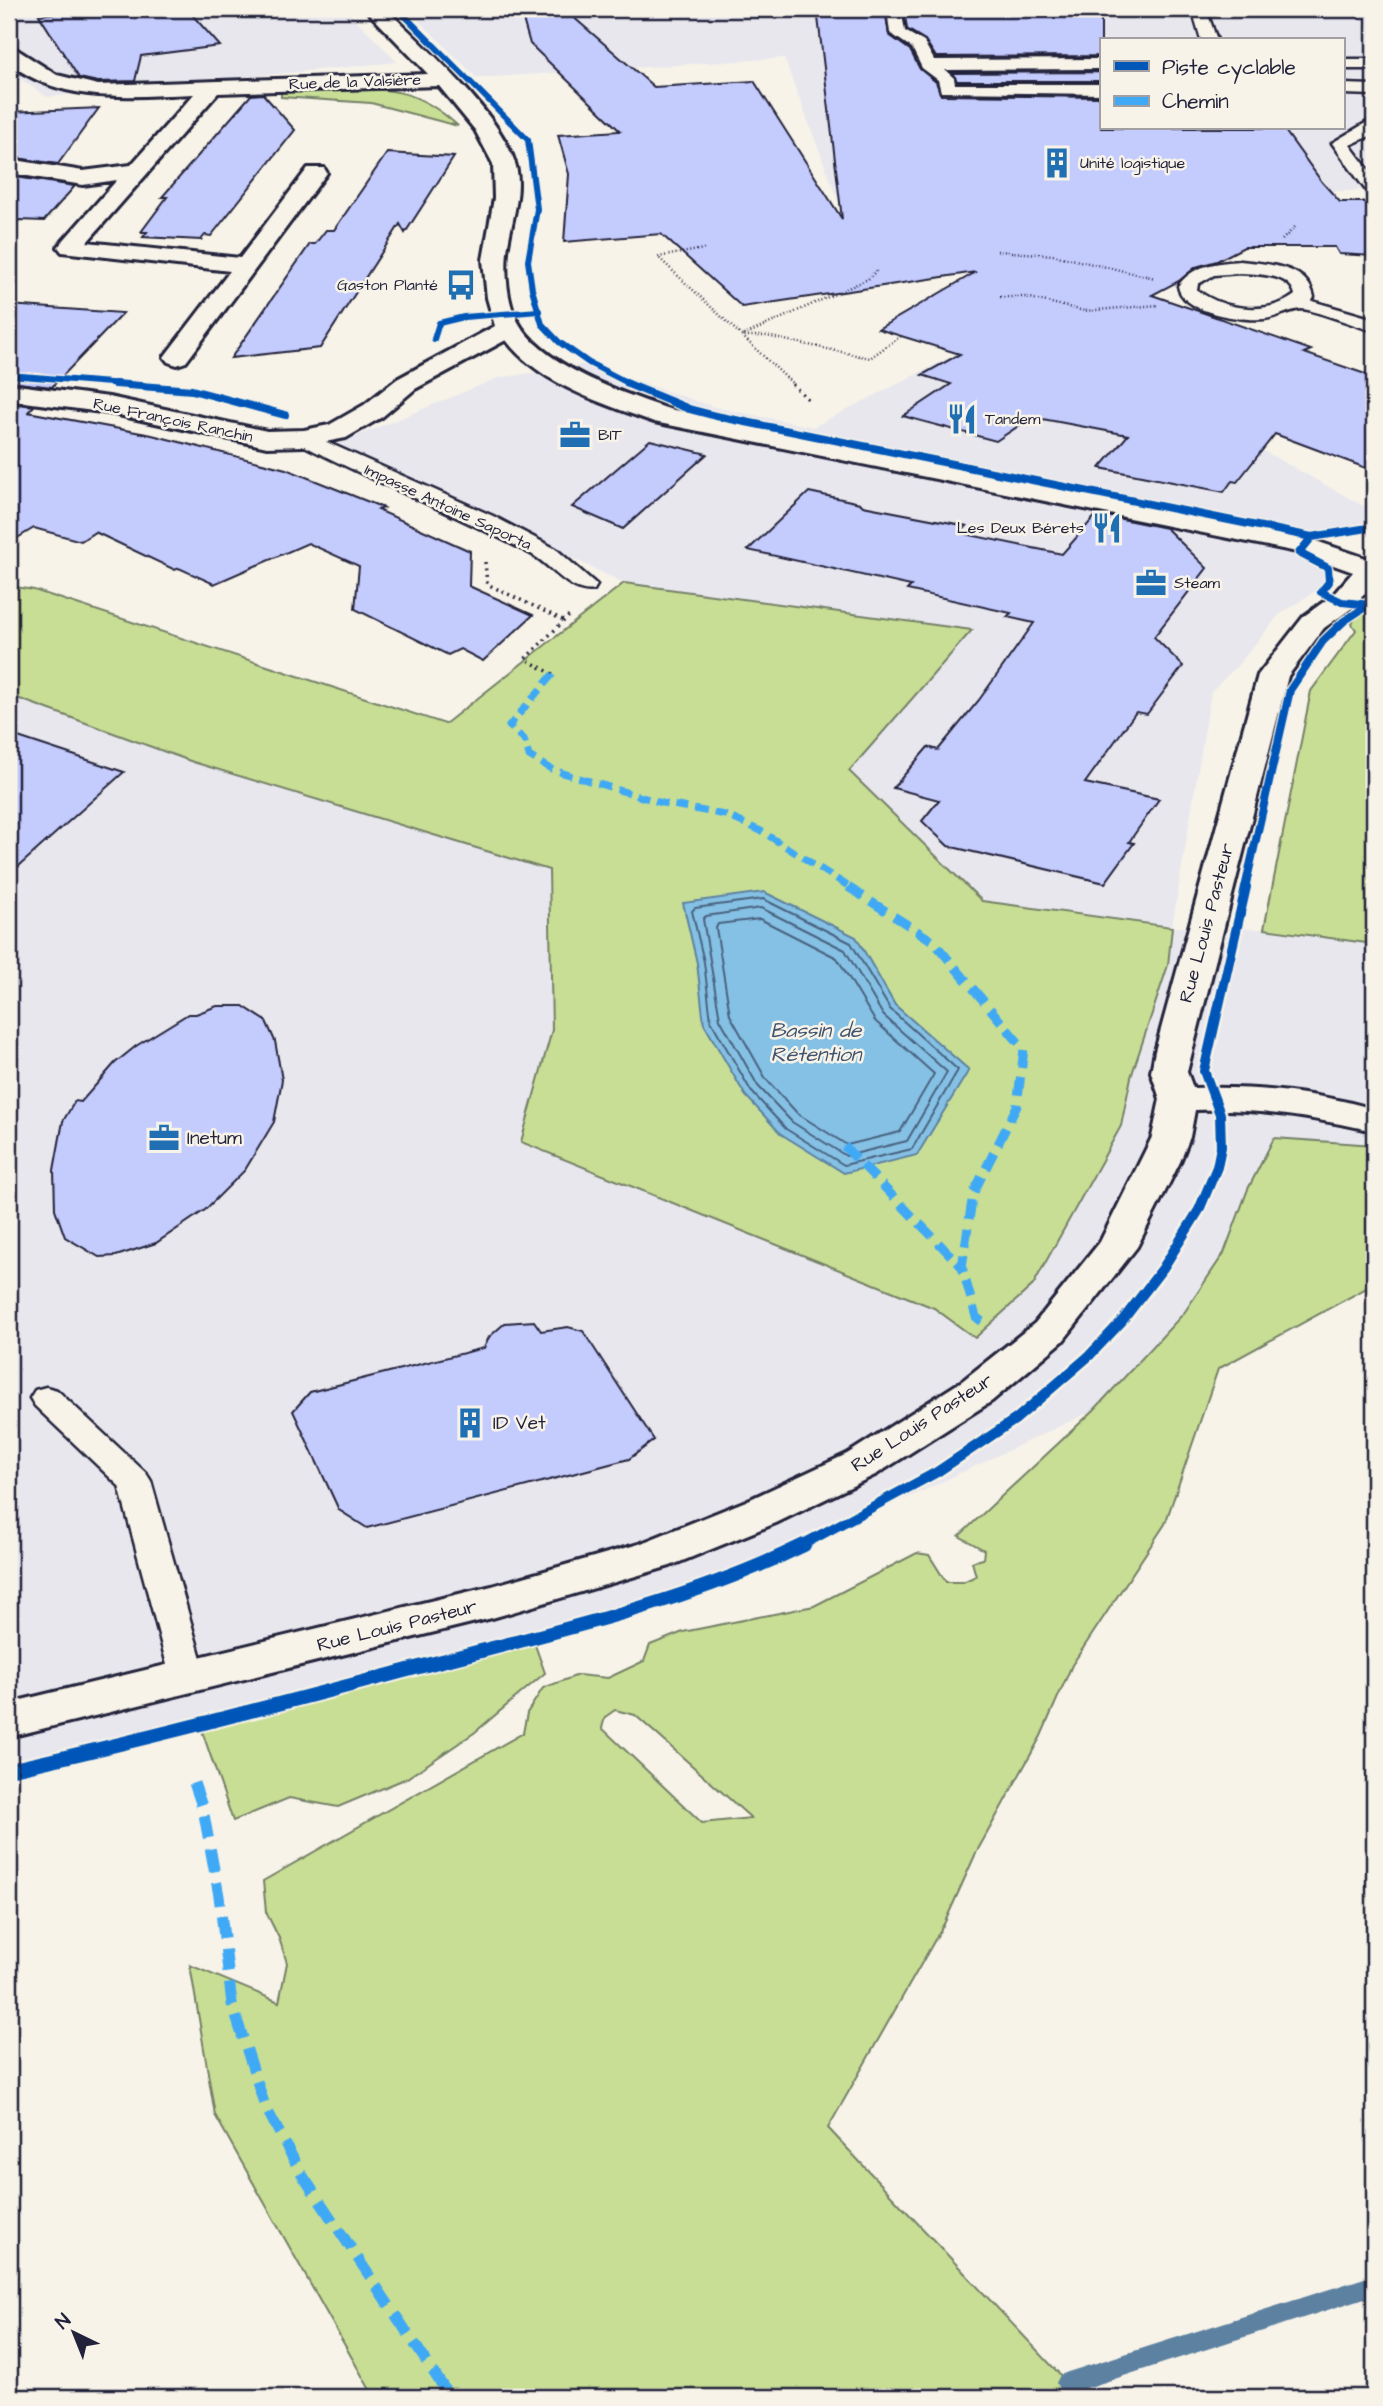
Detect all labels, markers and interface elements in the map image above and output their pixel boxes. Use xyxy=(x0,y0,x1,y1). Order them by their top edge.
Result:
legend xyxy=(1100,38,1344,130)
text: Piste cyclable xyxy=(1162,53,1296,84)
street label: Rue de la Valsière xyxy=(289,69,422,95)
text: Chemin xyxy=(1162,87,1229,116)
building icon: Unité logistique xyxy=(1040,146,1074,180)
place label: Unité logistique xyxy=(1080,152,1185,175)
bus stop icon: Gaston Planté xyxy=(444,268,478,302)
place label: Gaston Planté xyxy=(337,274,438,296)
street label: Rue François Ranchin xyxy=(91,392,255,448)
restaurant icon: Tandem xyxy=(945,402,979,436)
place label: Tandem xyxy=(985,408,1041,430)
office icon: BIT xyxy=(558,418,592,452)
place label: BIT xyxy=(598,424,622,446)
street label: Impasse Antoine Saporta xyxy=(361,459,535,555)
restaurant icon: Les Deux Bérets xyxy=(1090,511,1124,545)
place label: Les Deux Bérets xyxy=(957,517,1084,539)
office icon: Steam xyxy=(1134,566,1168,600)
place label: Steam xyxy=(1174,572,1221,594)
street label: Rue Louis Pasteur xyxy=(1173,840,1241,1006)
water label: Bassin de Rétention xyxy=(771,1016,863,1069)
office icon: Inetum xyxy=(147,1121,181,1155)
place label: Inetum xyxy=(187,1125,242,1152)
street label: Rue Louis Pasteur xyxy=(846,1367,999,1479)
building icon: ID Vet xyxy=(453,1406,487,1440)
place label: ID Vet xyxy=(493,1410,546,1437)
street label: Rue Louis Pasteur xyxy=(314,1593,480,1659)
north arrow xyxy=(38,2298,108,2368)
text: N xyxy=(50,2308,77,2336)

